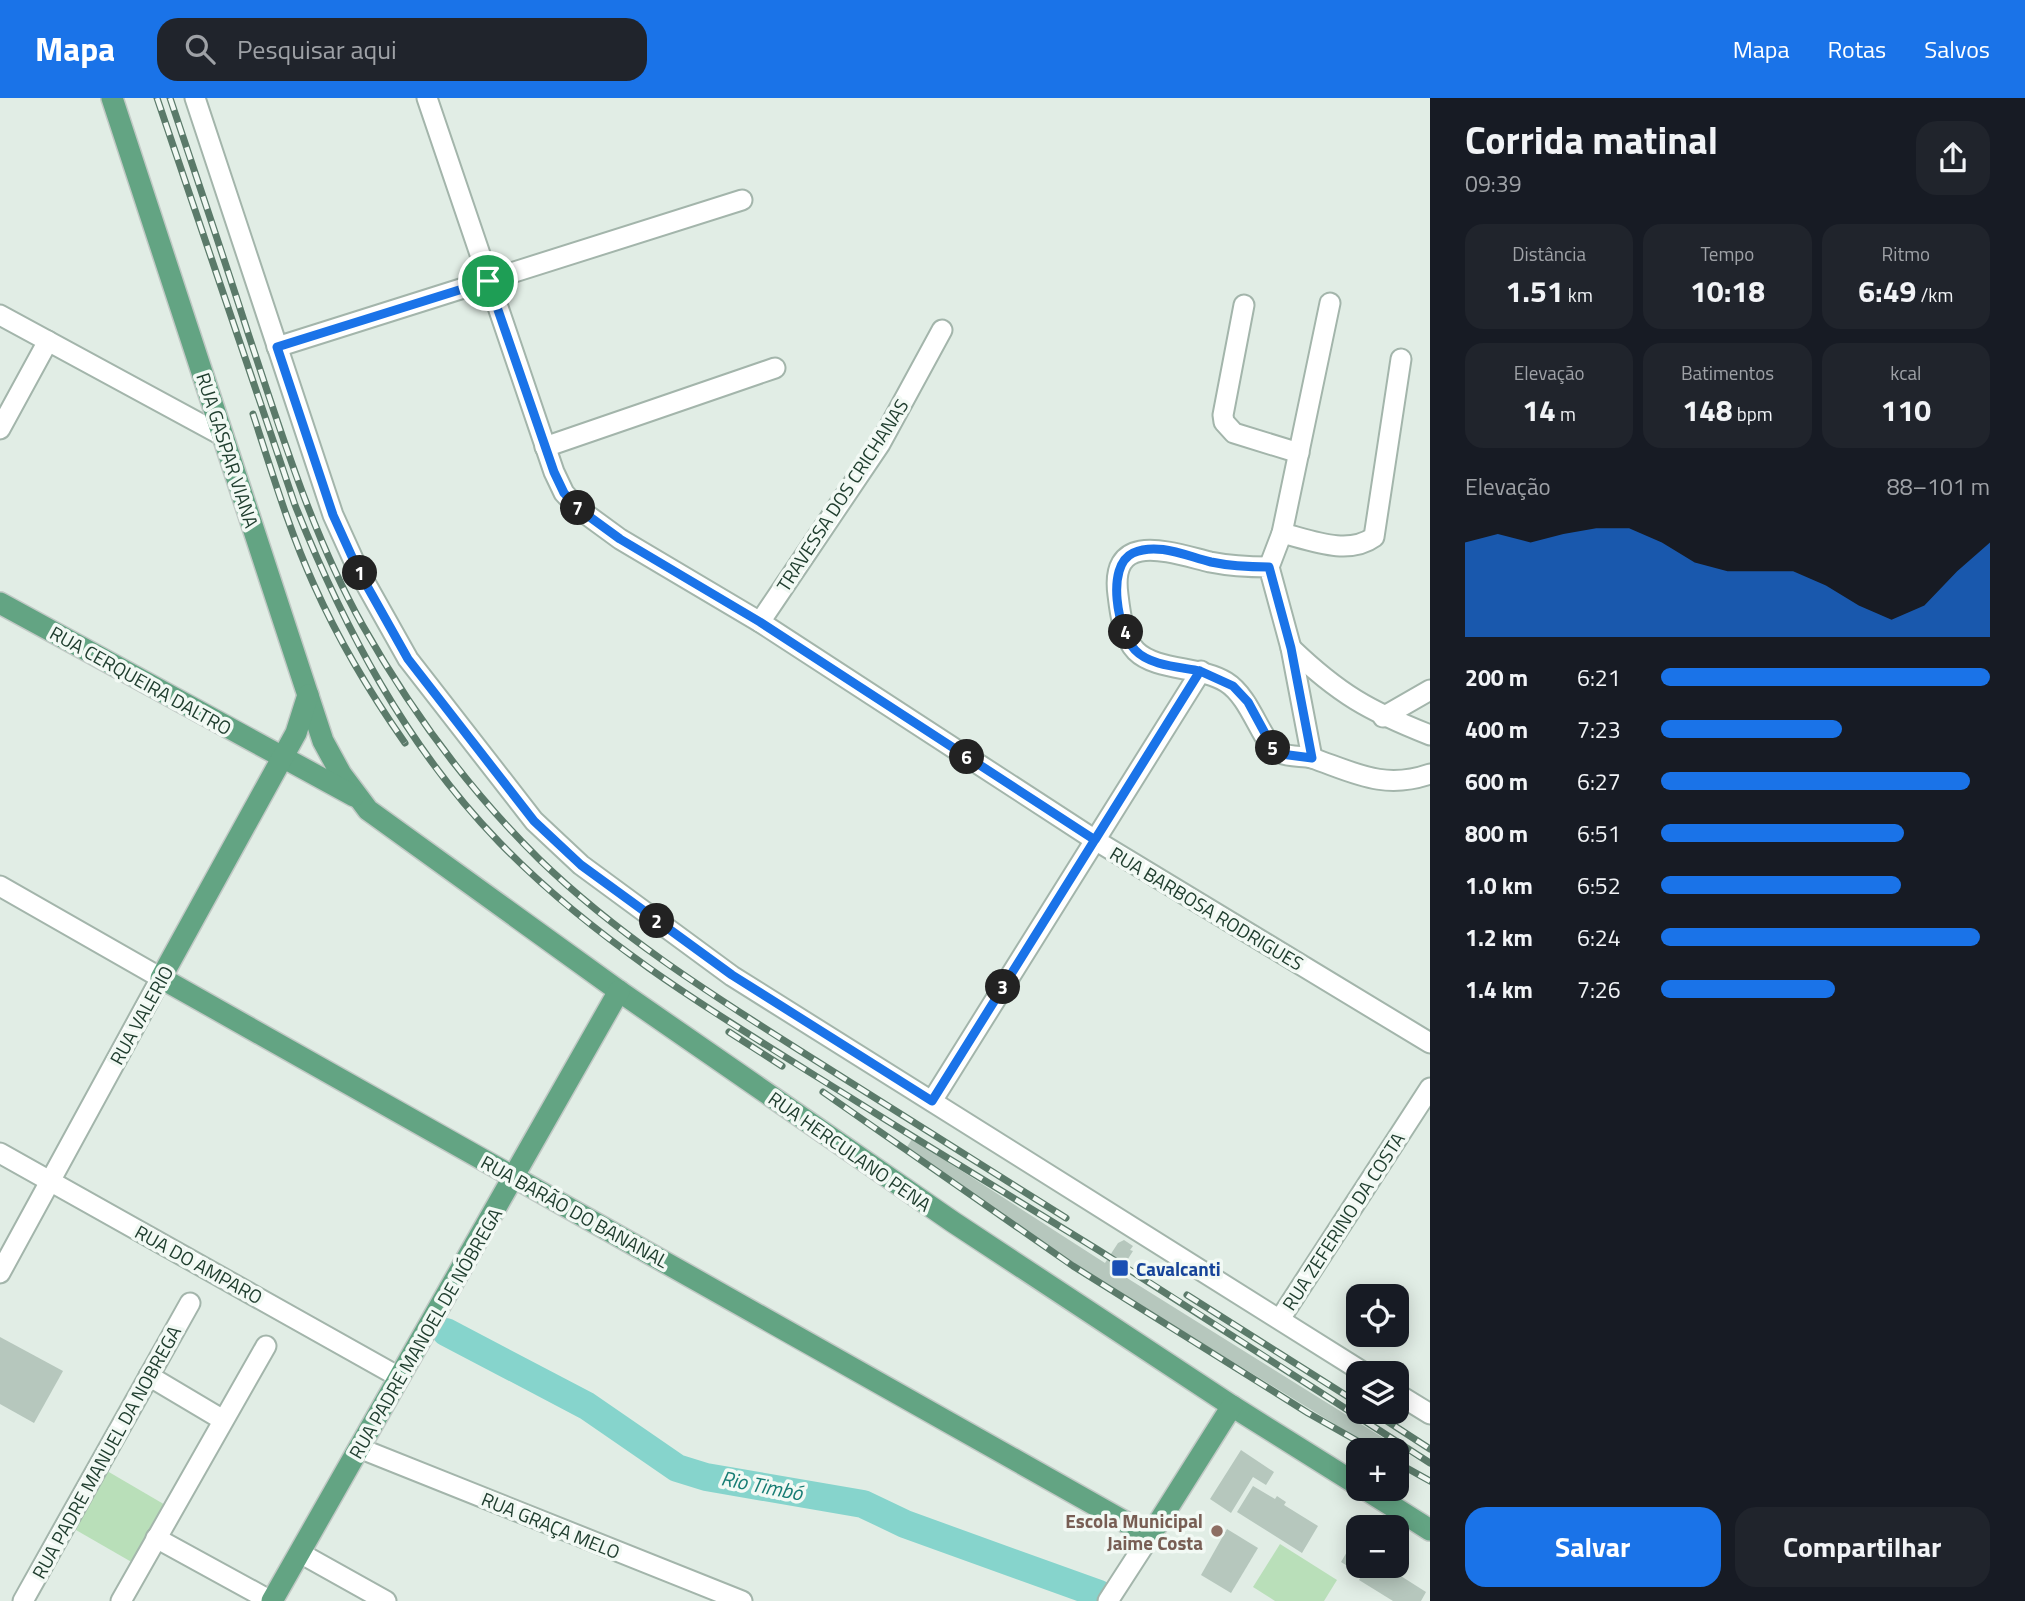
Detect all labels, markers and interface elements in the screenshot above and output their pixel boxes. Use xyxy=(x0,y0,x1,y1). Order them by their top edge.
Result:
search box xyxy=(157,18,647,81)
text: Mapa xyxy=(35,24,115,74)
icon: search xyxy=(181,30,219,68)
text: Pesquisar aqui xyxy=(237,30,397,69)
text: Mapa xyxy=(1733,31,1789,67)
text: Rotas xyxy=(1827,31,1886,67)
text: Salvos xyxy=(1924,31,1990,67)
text: Corrida matinal xyxy=(1465,111,1718,169)
button: share xyxy=(1916,121,1990,195)
text: 09:39 xyxy=(1465,166,1522,201)
text: Distância xyxy=(1512,239,1586,268)
text: Tempo xyxy=(1701,239,1754,268)
text: Ritmo xyxy=(1882,239,1930,268)
pin xyxy=(458,251,518,311)
icon: arrive xyxy=(469,262,507,300)
text: 1.51 xyxy=(1506,268,1564,314)
text: 10:18 xyxy=(1690,268,1765,314)
text: 6:49 xyxy=(1858,268,1916,314)
text: km xyxy=(1564,280,1593,309)
text: /km xyxy=(1916,280,1953,309)
text: Elevação xyxy=(1514,358,1585,387)
text: Batimentos xyxy=(1681,358,1774,387)
text: kcal xyxy=(1890,358,1921,387)
street label: RUA GASPAR VIANA xyxy=(189,369,267,531)
text: 14 xyxy=(1522,387,1556,433)
text: 148 xyxy=(1682,387,1733,433)
text: 110 xyxy=(1881,387,1931,433)
street label: TRAVESSA DOS CRICHANAS xyxy=(769,393,915,597)
text: m xyxy=(1556,399,1576,428)
text: bpm xyxy=(1733,399,1773,428)
text: Elevação xyxy=(1465,469,1551,504)
text: 88–101 m xyxy=(1887,469,1990,504)
pin: 7 xyxy=(560,490,596,526)
text: 7 xyxy=(572,493,583,522)
pin: 1 xyxy=(342,556,378,590)
text: 1 xyxy=(354,558,365,587)
pin: 4 xyxy=(1108,614,1144,650)
text: 4 xyxy=(1120,617,1131,646)
street label: RUA CERQUEIRA DALTRO xyxy=(45,618,237,742)
text: 200 m xyxy=(1465,660,1528,695)
text: 6:21 xyxy=(1577,660,1621,695)
text: 400 m xyxy=(1465,712,1528,747)
text: 7:23 xyxy=(1577,712,1621,747)
pin: 5 xyxy=(1256,730,1290,766)
text: 5 xyxy=(1267,733,1278,762)
pin: 6 xyxy=(950,740,984,774)
text: 6 xyxy=(961,742,972,771)
text: 600 m xyxy=(1465,764,1528,799)
text: 6:27 xyxy=(1577,764,1621,799)
text: 800 m xyxy=(1465,816,1528,851)
text: 6:51 xyxy=(1577,816,1621,851)
street label: RUA BARBOSA RODRIGUES xyxy=(1105,839,1309,977)
text: 1.0 km xyxy=(1465,868,1533,903)
text: 6:52 xyxy=(1577,868,1621,903)
pin: 2 xyxy=(640,904,674,938)
text: 2 xyxy=(651,906,662,935)
text: 1.2 km xyxy=(1465,920,1533,955)
text: 6:24 xyxy=(1577,920,1621,955)
street label: RUA VALERIO xyxy=(102,960,180,1070)
pin: 3 xyxy=(986,970,1020,1004)
text: 3 xyxy=(997,972,1008,1001)
text: 1.4 km xyxy=(1465,972,1533,1007)
text: 7:26 xyxy=(1577,972,1621,1007)
street label: RUA HERCULANO PENA xyxy=(763,1084,937,1218)
street label: RUA ZEFERINO DA COSTA xyxy=(1274,1126,1412,1316)
street label: RUA BARÃO DO BANANAL xyxy=(476,1147,674,1275)
street label: RUA PADRE MANOEL DE NÓBREGA xyxy=(341,1202,509,1464)
street label: RUA DO AMPARO xyxy=(130,1217,268,1311)
place label: Cavalcanti xyxy=(1136,1254,1221,1283)
marker: Cavalcanti xyxy=(1110,1258,1130,1278)
map controls xyxy=(1346,1284,1409,1578)
button: locate xyxy=(1346,1284,1409,1347)
street label: RUA PADRE MANUEL DA NOBREGA xyxy=(24,1320,188,1584)
button: layers xyxy=(1346,1361,1409,1424)
button: + xyxy=(1346,1438,1409,1501)
water label: Rio Timbó xyxy=(718,1461,807,1509)
street label: RUA GRAÇA MELO xyxy=(477,1484,625,1566)
place label: Escola Municipal Jaime Costa xyxy=(1065,1506,1203,1557)
button: Salvar xyxy=(1465,1507,1721,1587)
button: Compartilhar xyxy=(1735,1507,1990,1587)
button: − xyxy=(1346,1515,1409,1578)
marker: Escola Municipal Jaime Costa xyxy=(1209,1523,1225,1539)

